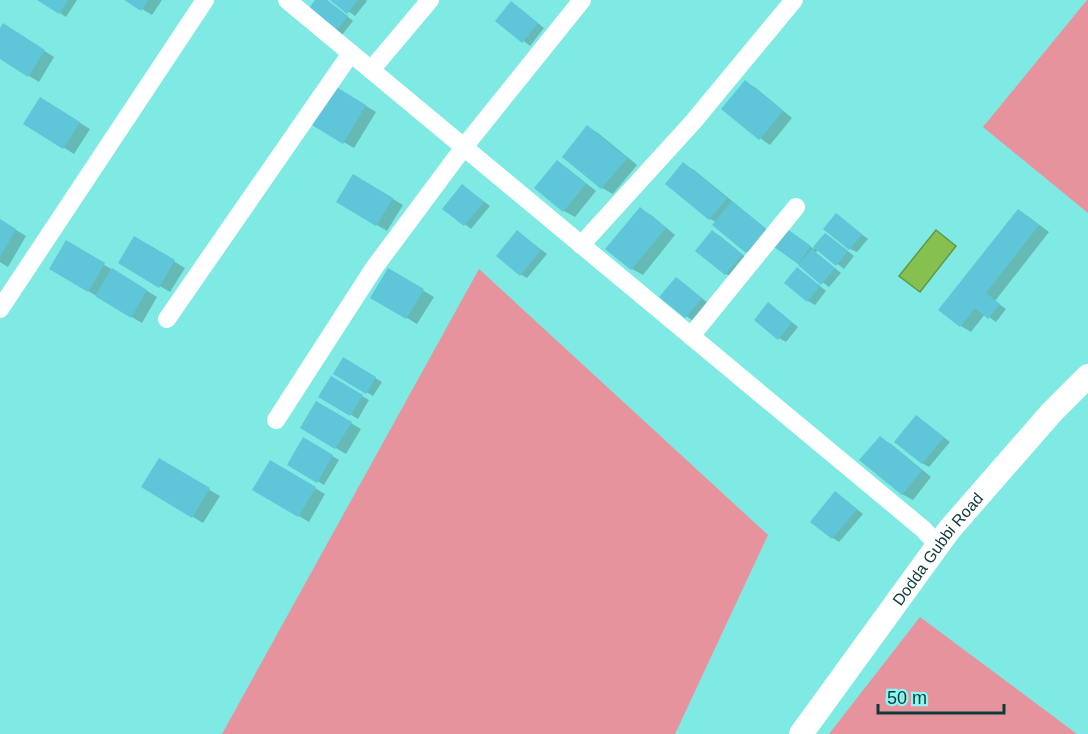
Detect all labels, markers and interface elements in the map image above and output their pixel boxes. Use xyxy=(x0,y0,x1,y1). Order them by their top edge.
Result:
street label: Dodda Gubbi Road xyxy=(889,489,986,608)
scale bar xyxy=(878,677,1004,715)
text: 50 m xyxy=(887,688,927,708)

